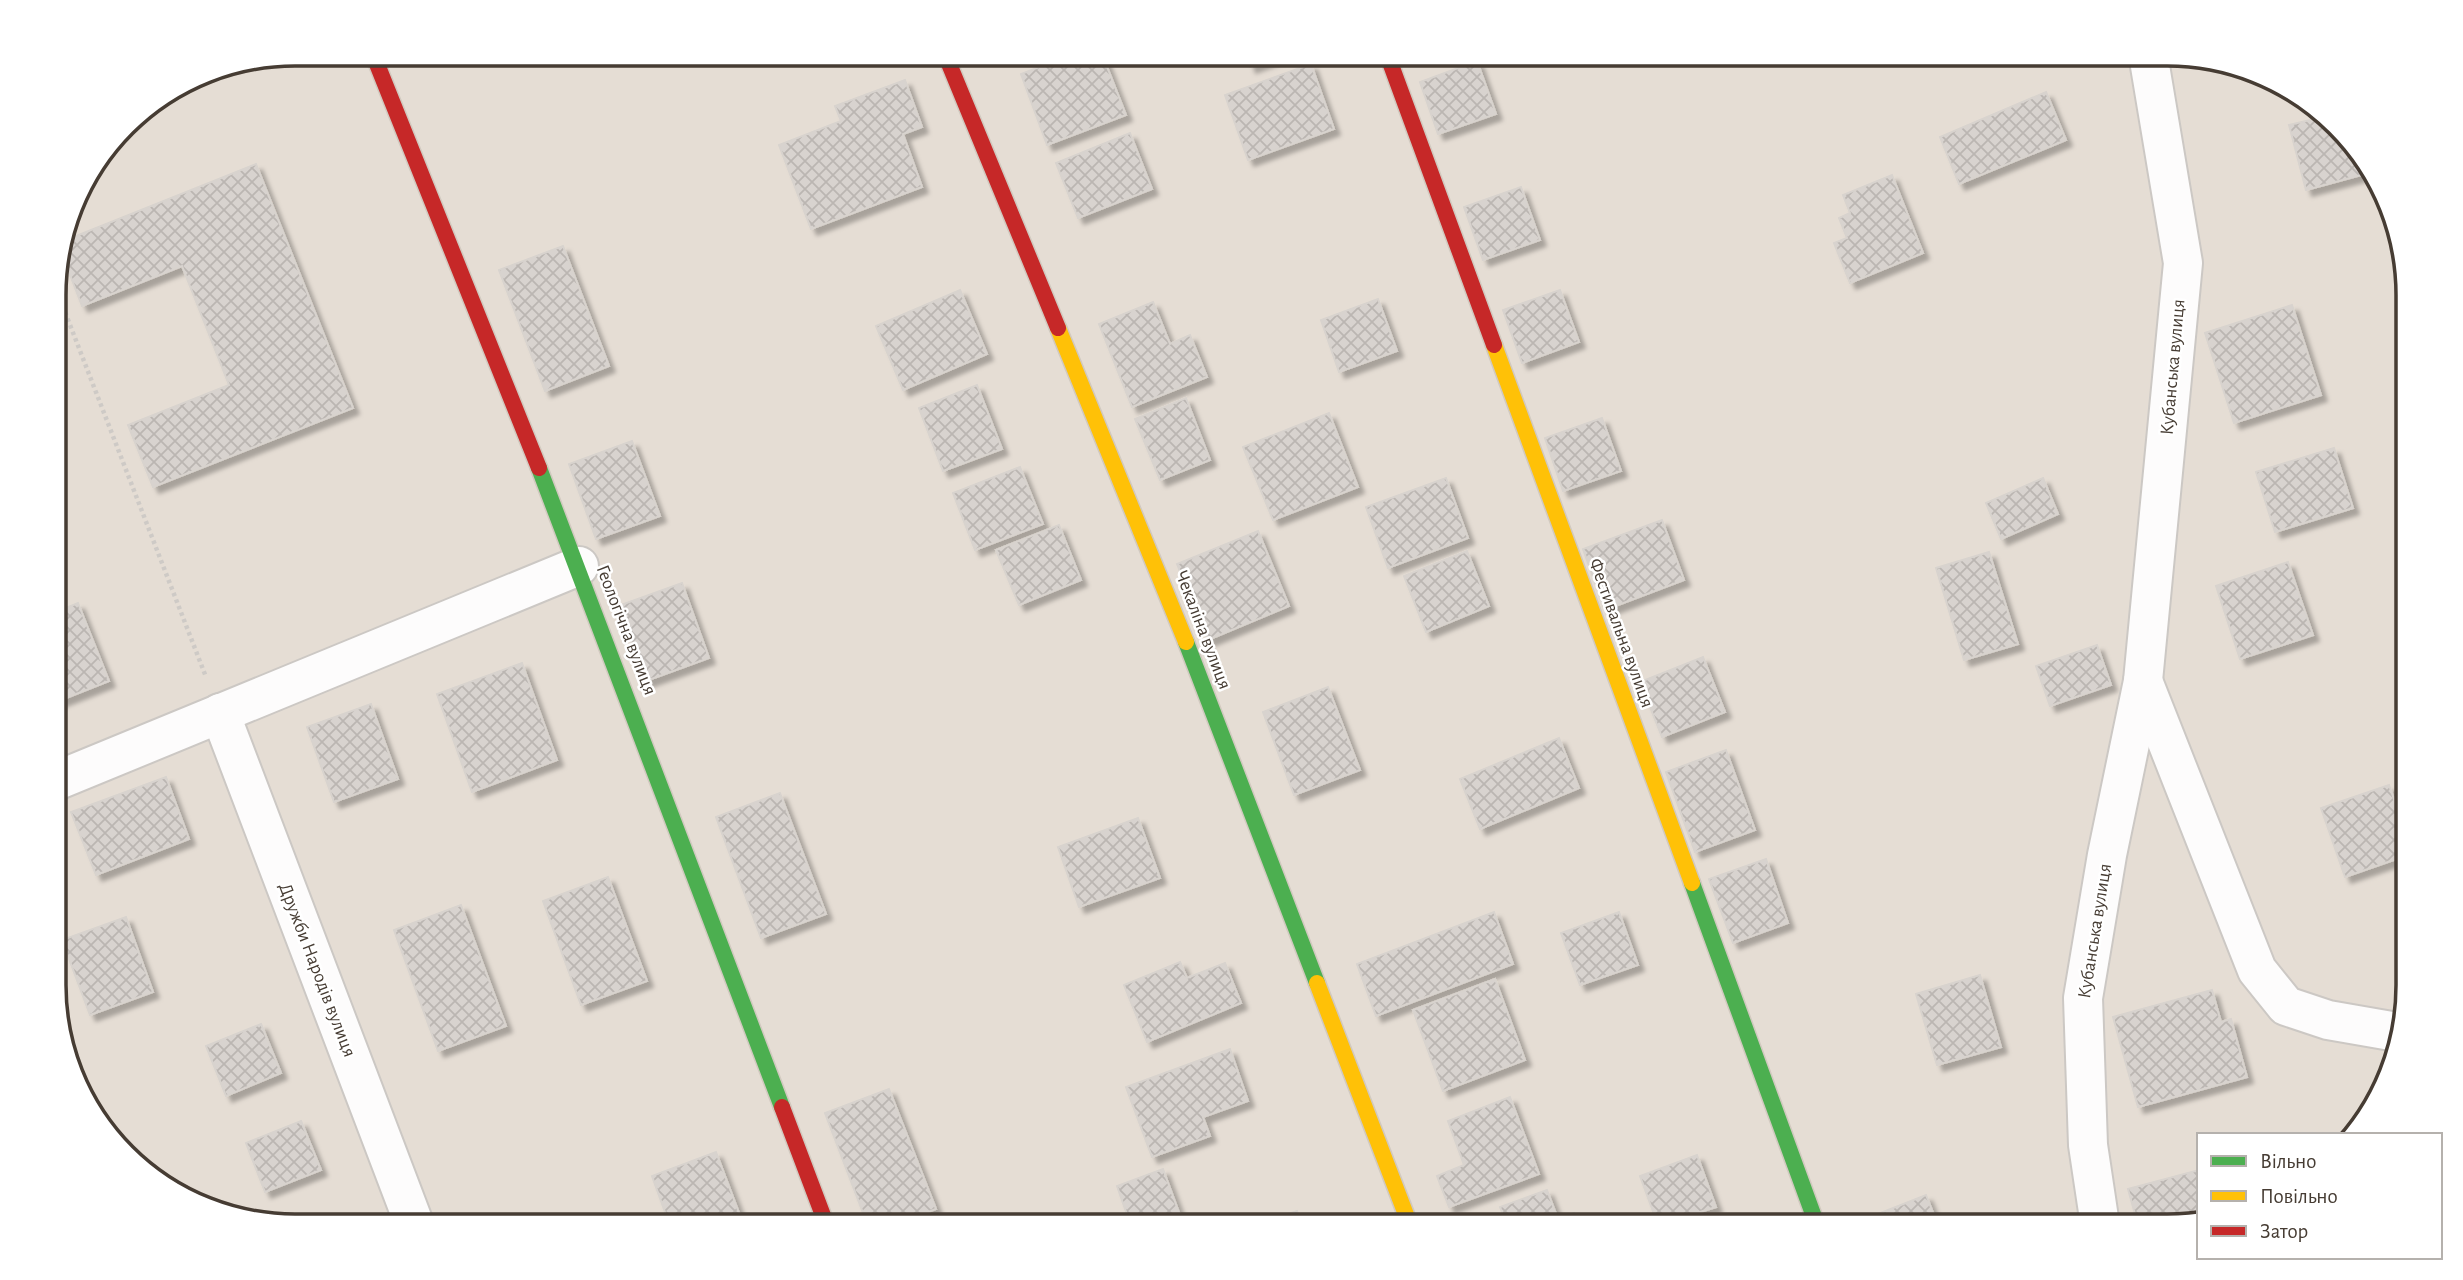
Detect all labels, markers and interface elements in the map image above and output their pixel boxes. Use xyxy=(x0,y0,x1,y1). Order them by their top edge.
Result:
street label: Кубанська вулиця xyxy=(2158,298,2188,436)
street label: Фестивальна вулиця xyxy=(1585,556,1657,710)
street label: Геологічна вулиця xyxy=(592,562,660,698)
street label: Чекаліна вулиця xyxy=(1172,568,1234,692)
street label: Кубанська вулиця xyxy=(2075,862,2115,1000)
street label: Дружби Народів вулиця xyxy=(275,880,359,1060)
legend xyxy=(2197,1133,2442,1259)
text: Вільно xyxy=(2260,1151,2316,1172)
text: Повільно xyxy=(2260,1186,2338,1207)
text: Затор xyxy=(2260,1221,2308,1242)

